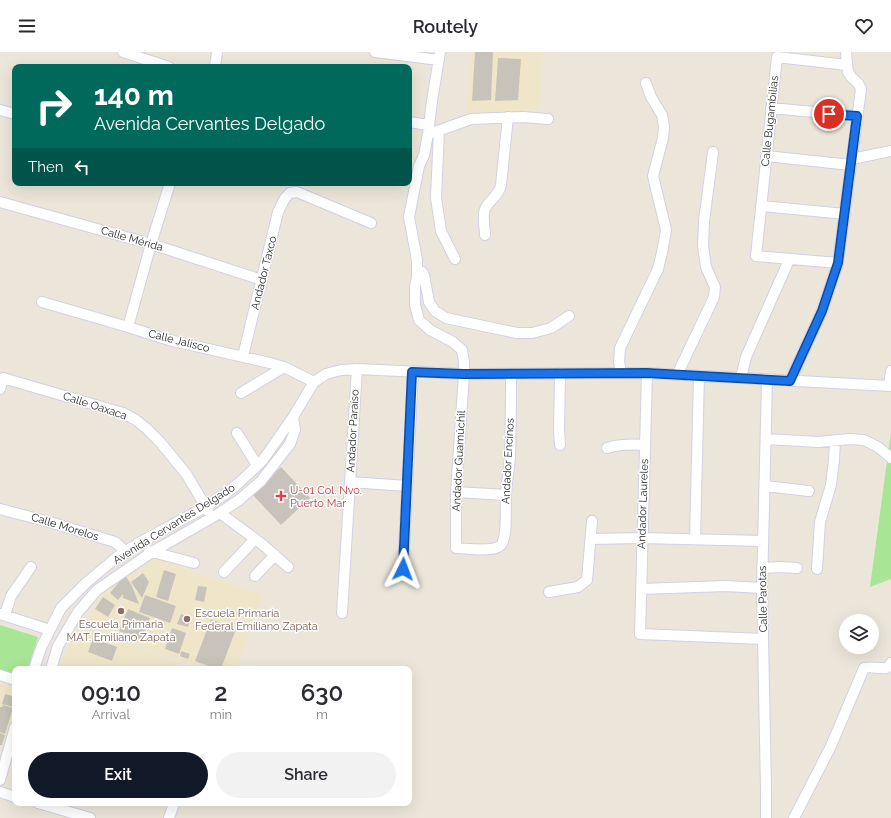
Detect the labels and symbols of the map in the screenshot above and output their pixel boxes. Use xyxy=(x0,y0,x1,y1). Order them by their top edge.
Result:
street label: Calle Bugambilias xyxy=(759,75,781,167)
pin xyxy=(812,97,846,131)
street label: Calle Mérida xyxy=(99,224,165,254)
street label: Andador Taxco xyxy=(249,234,280,311)
street label: Calle Jalisco xyxy=(147,327,212,355)
street label: Andador Paraíso xyxy=(344,389,362,473)
street label: Calle Oaxaca xyxy=(61,390,129,422)
street label: Andador Guamúchil xyxy=(450,410,468,512)
street label: Andador Encinos xyxy=(499,418,517,504)
street label: Andador Laureles xyxy=(635,459,651,549)
street label: Avenida Cervantes Delgado xyxy=(111,481,238,567)
place label: U-01 Col. Nvo. Puerto Mar xyxy=(290,484,362,510)
marker: U-01 Col. Nvo. Puerto Mar xyxy=(275,490,287,502)
street label: Calle Morelos xyxy=(30,511,100,543)
position arrow xyxy=(382,548,424,590)
street label: Calle Parotas xyxy=(756,566,770,632)
marker: Escuela Primaria MAT. Emiliano Zapata xyxy=(116,606,126,616)
place label: Escuela Primaria Federal Emiliano Zapata xyxy=(195,607,318,633)
marker: Escuela Primaria Federal Emiliano Zapata xyxy=(182,614,192,624)
place label: Escuela Primaria MAT. Emiliano Zapata xyxy=(67,618,175,644)

